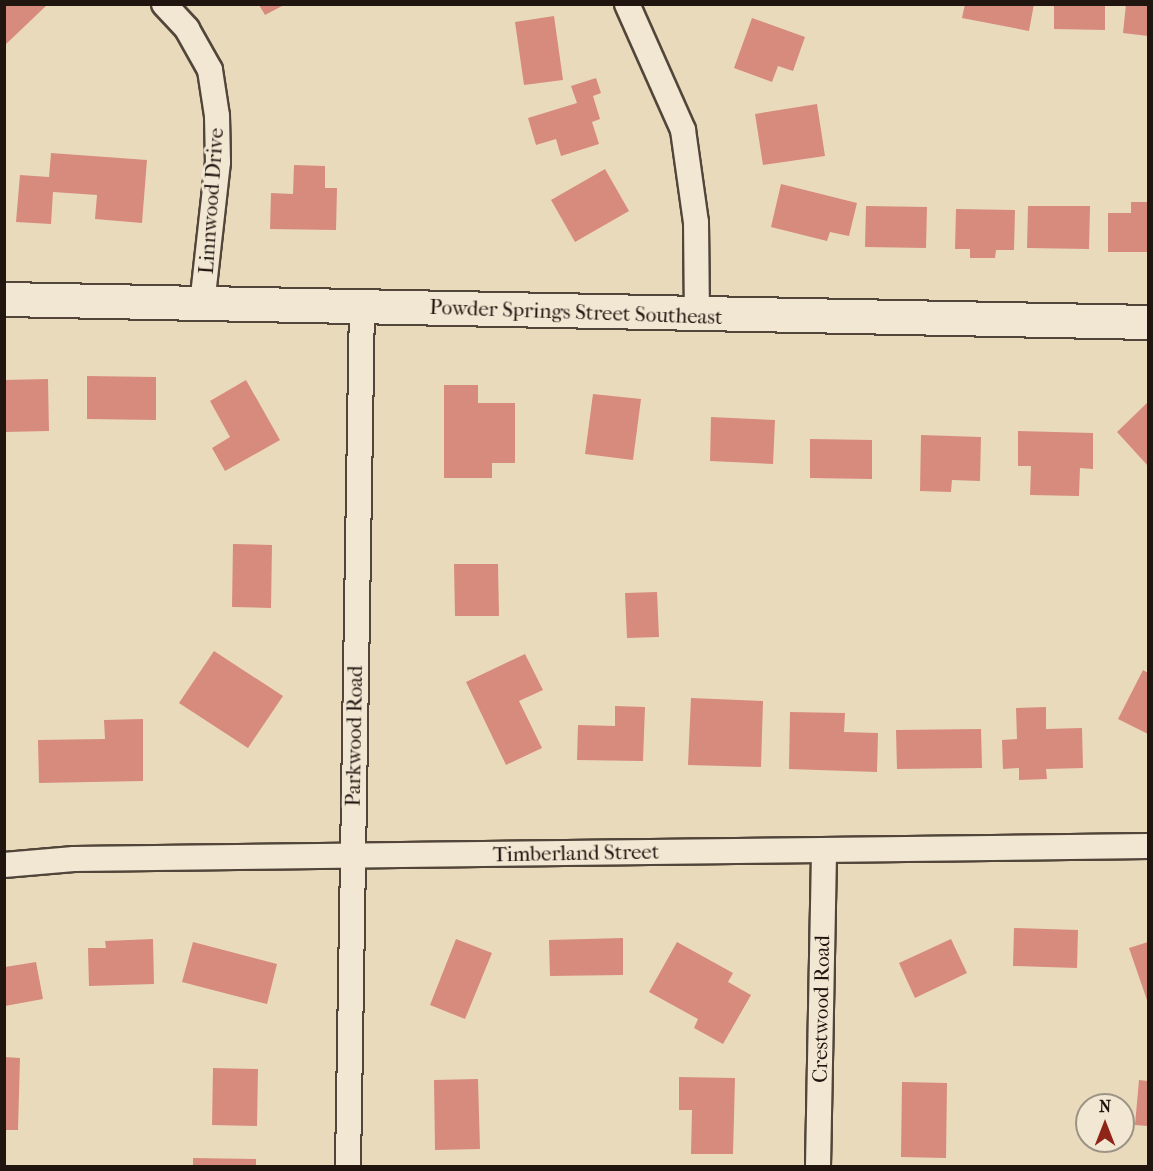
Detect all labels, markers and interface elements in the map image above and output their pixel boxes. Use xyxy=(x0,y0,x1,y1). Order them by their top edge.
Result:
street label: Linnwood Drive xyxy=(193,127,229,275)
street label: Powder Springs Street Southeast xyxy=(429,294,723,330)
street label: Parkwood Road xyxy=(340,665,368,807)
street label: Timberland Street xyxy=(493,839,659,867)
street label: Crestwood Road xyxy=(807,935,835,1083)
north arrow xyxy=(1075,1093,1135,1153)
text: N xyxy=(1099,1097,1111,1116)

